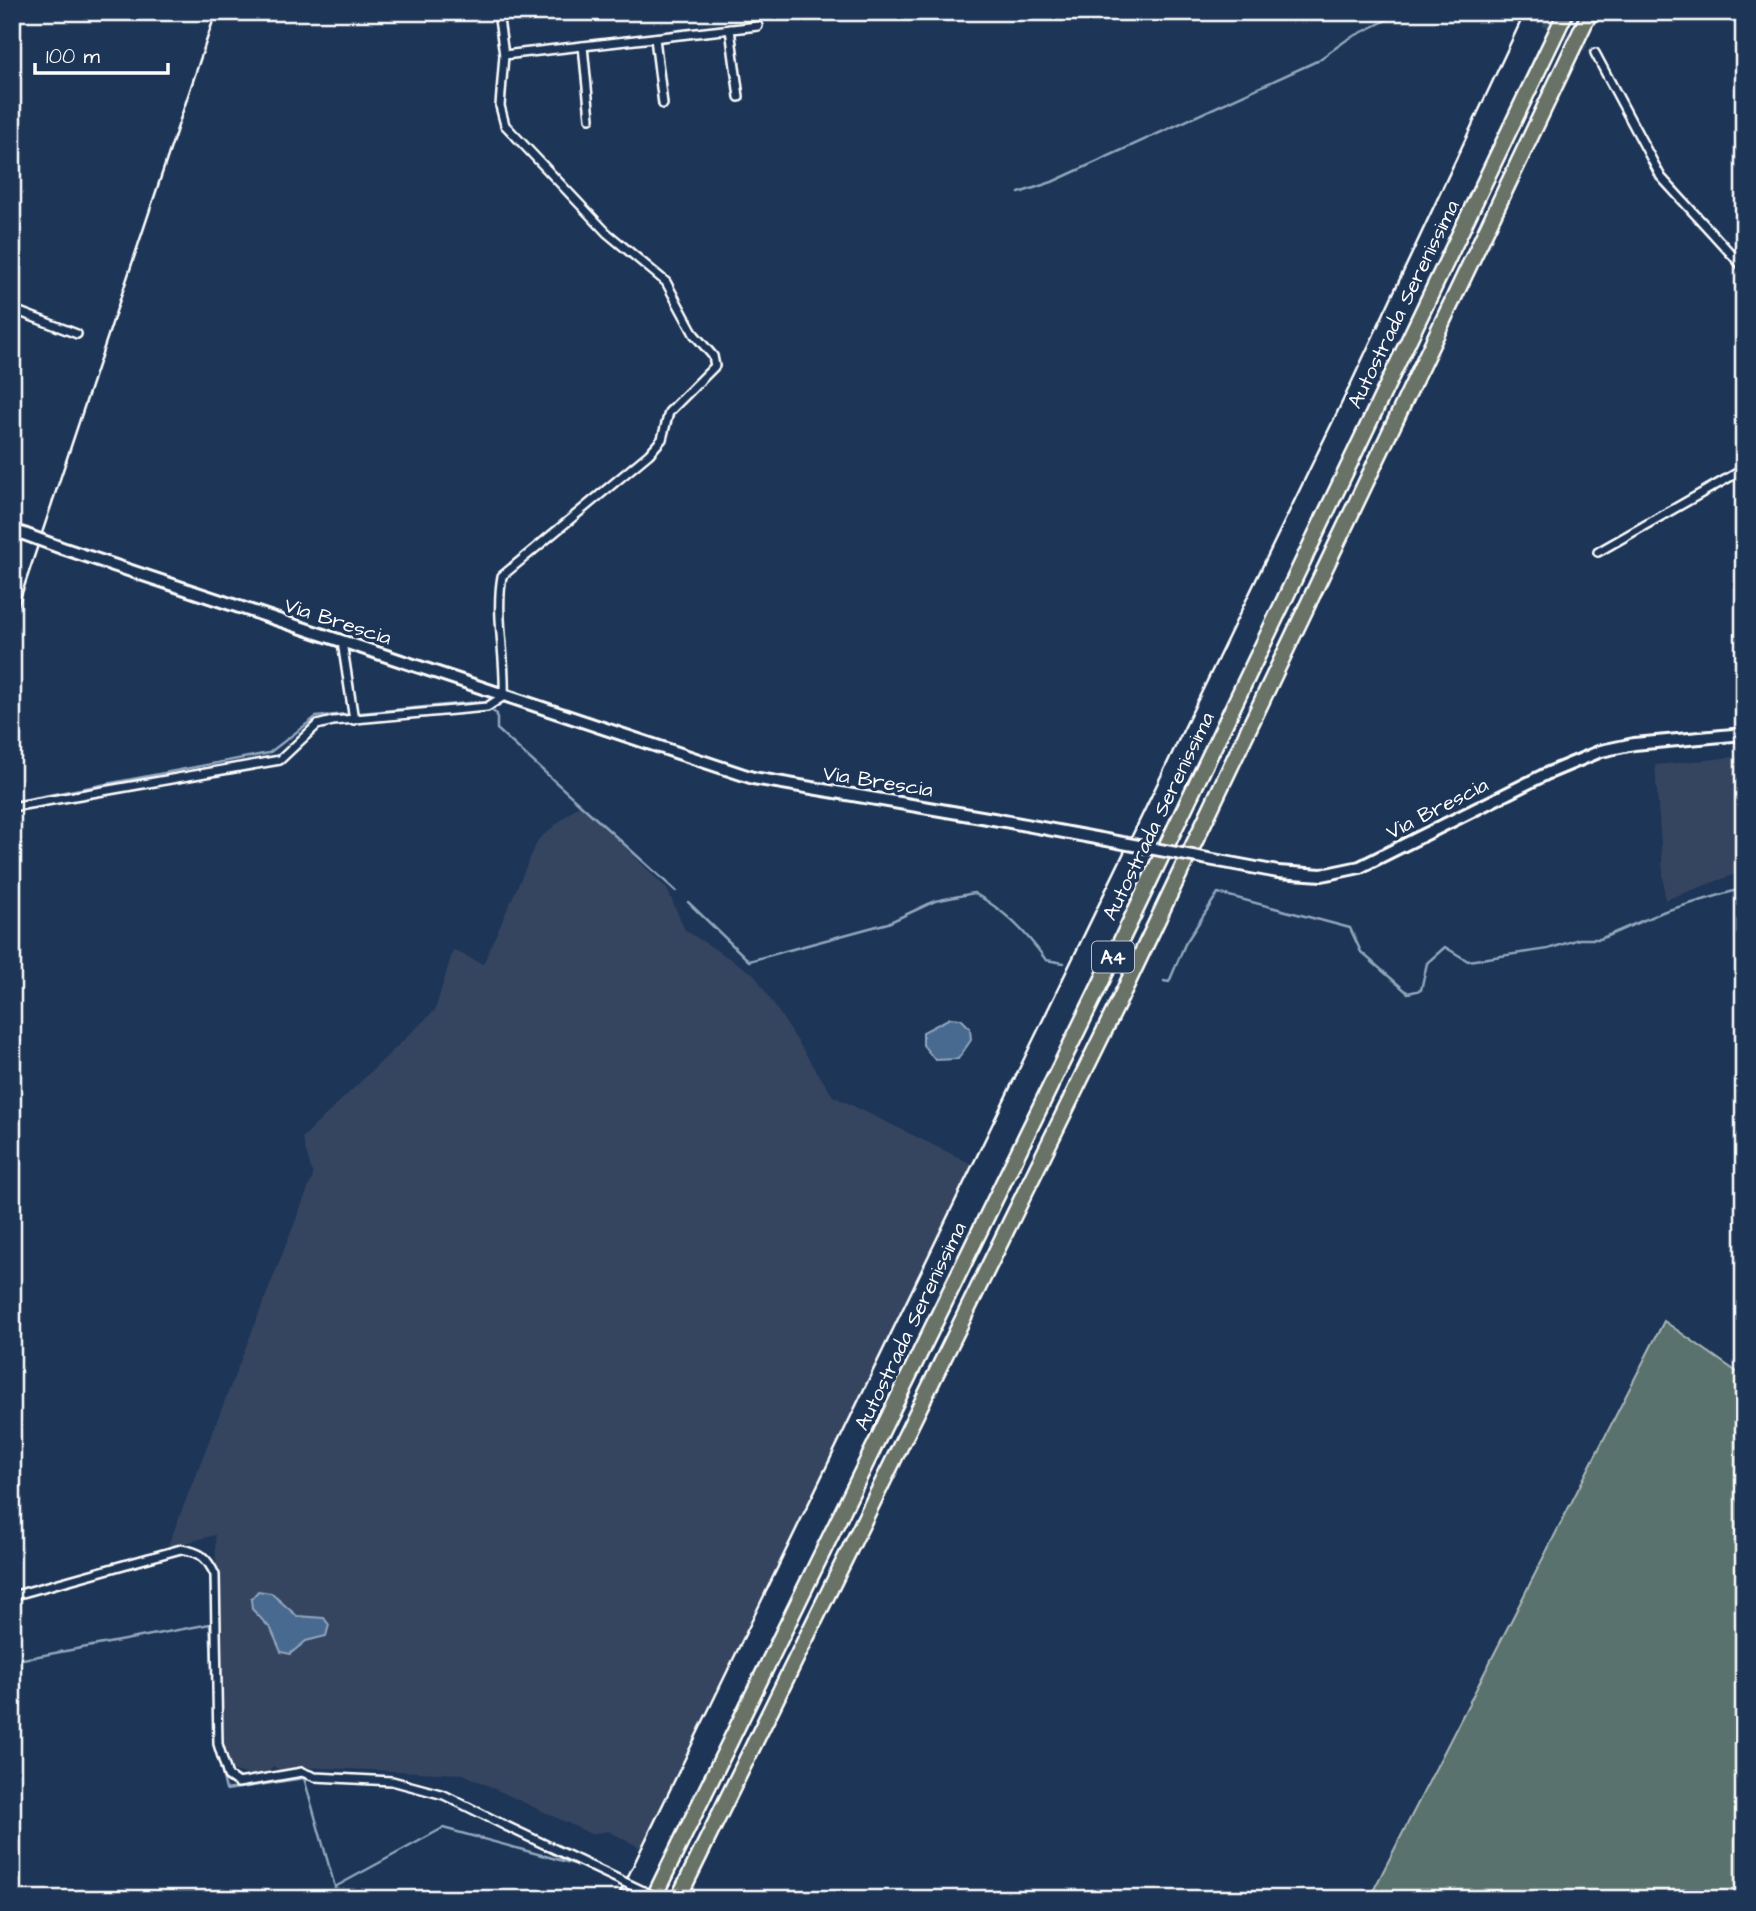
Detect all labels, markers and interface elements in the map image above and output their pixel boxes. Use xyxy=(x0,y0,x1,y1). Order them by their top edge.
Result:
scale bar xyxy=(35,32,168,76)
text: 100 m xyxy=(46,42,101,71)
street label: Autostrada Serenissima xyxy=(1340,195,1467,413)
street label: Via Brescia xyxy=(281,591,395,653)
street label: Autostrada Serenissima xyxy=(1095,707,1222,925)
street label: Via Brescia xyxy=(821,758,935,805)
street label: Via Brescia xyxy=(1381,770,1494,847)
road number: A4 xyxy=(1092,942,1134,973)
street label: Autostrada Serenissima xyxy=(847,1217,974,1435)

